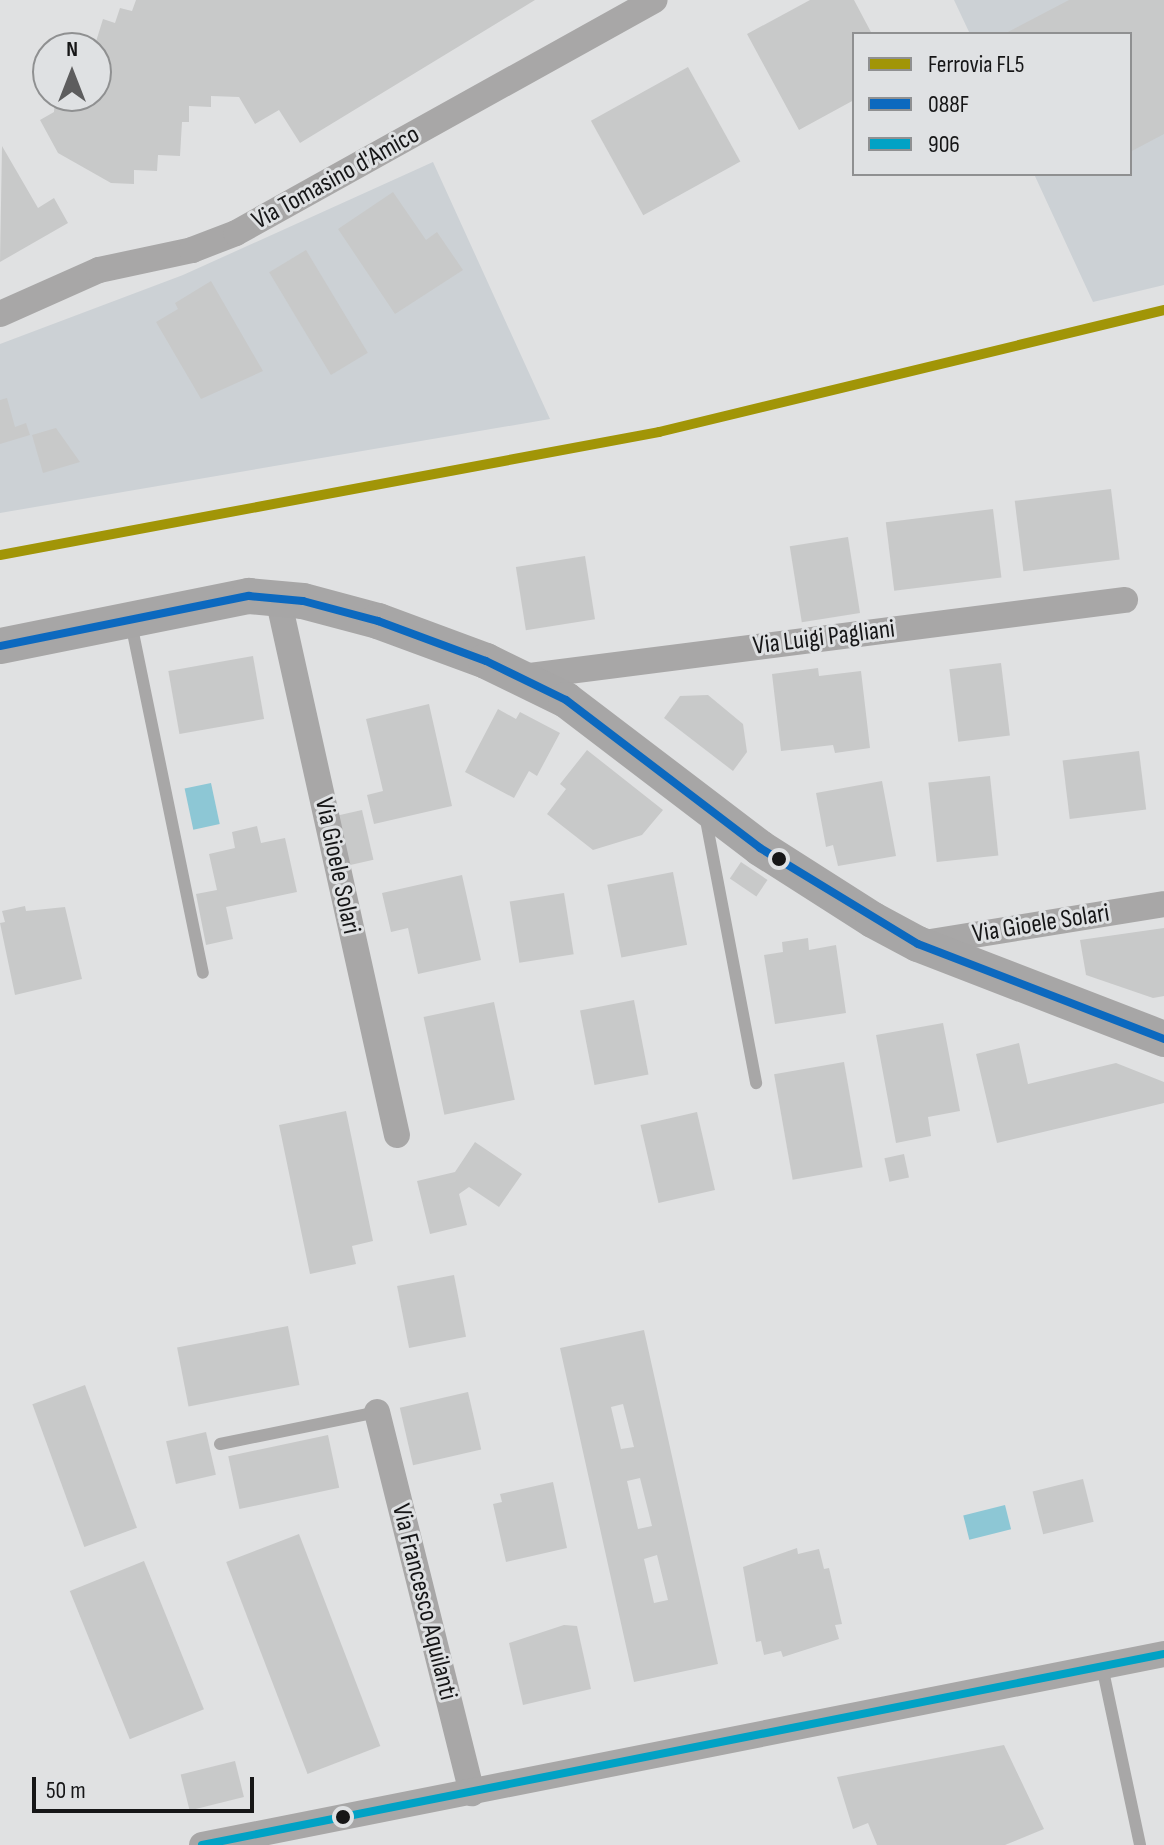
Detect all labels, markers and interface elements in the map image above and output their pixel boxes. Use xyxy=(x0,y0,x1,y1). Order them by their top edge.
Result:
north arrow xyxy=(32,32,112,112)
legend xyxy=(852,32,1132,176)
text: N xyxy=(66,36,78,63)
text: Ferrovia FL5 xyxy=(928,50,1024,79)
text: 088F xyxy=(928,90,969,119)
street label: Via Tomasino d'Amico xyxy=(247,119,425,237)
text: 906 xyxy=(928,130,960,159)
street label: Via Luigi Pagliani xyxy=(751,614,897,662)
street label: Via Gioele Solari xyxy=(307,795,367,937)
unlabelled marker xyxy=(771,851,787,867)
street label: Via Gioele Solari xyxy=(970,898,1112,950)
street label: Via Francesco Aquilanti xyxy=(385,1501,463,1703)
scale bar xyxy=(36,1761,258,1811)
text: 50 m xyxy=(46,1776,86,1805)
unlabelled marker xyxy=(335,1809,351,1825)

